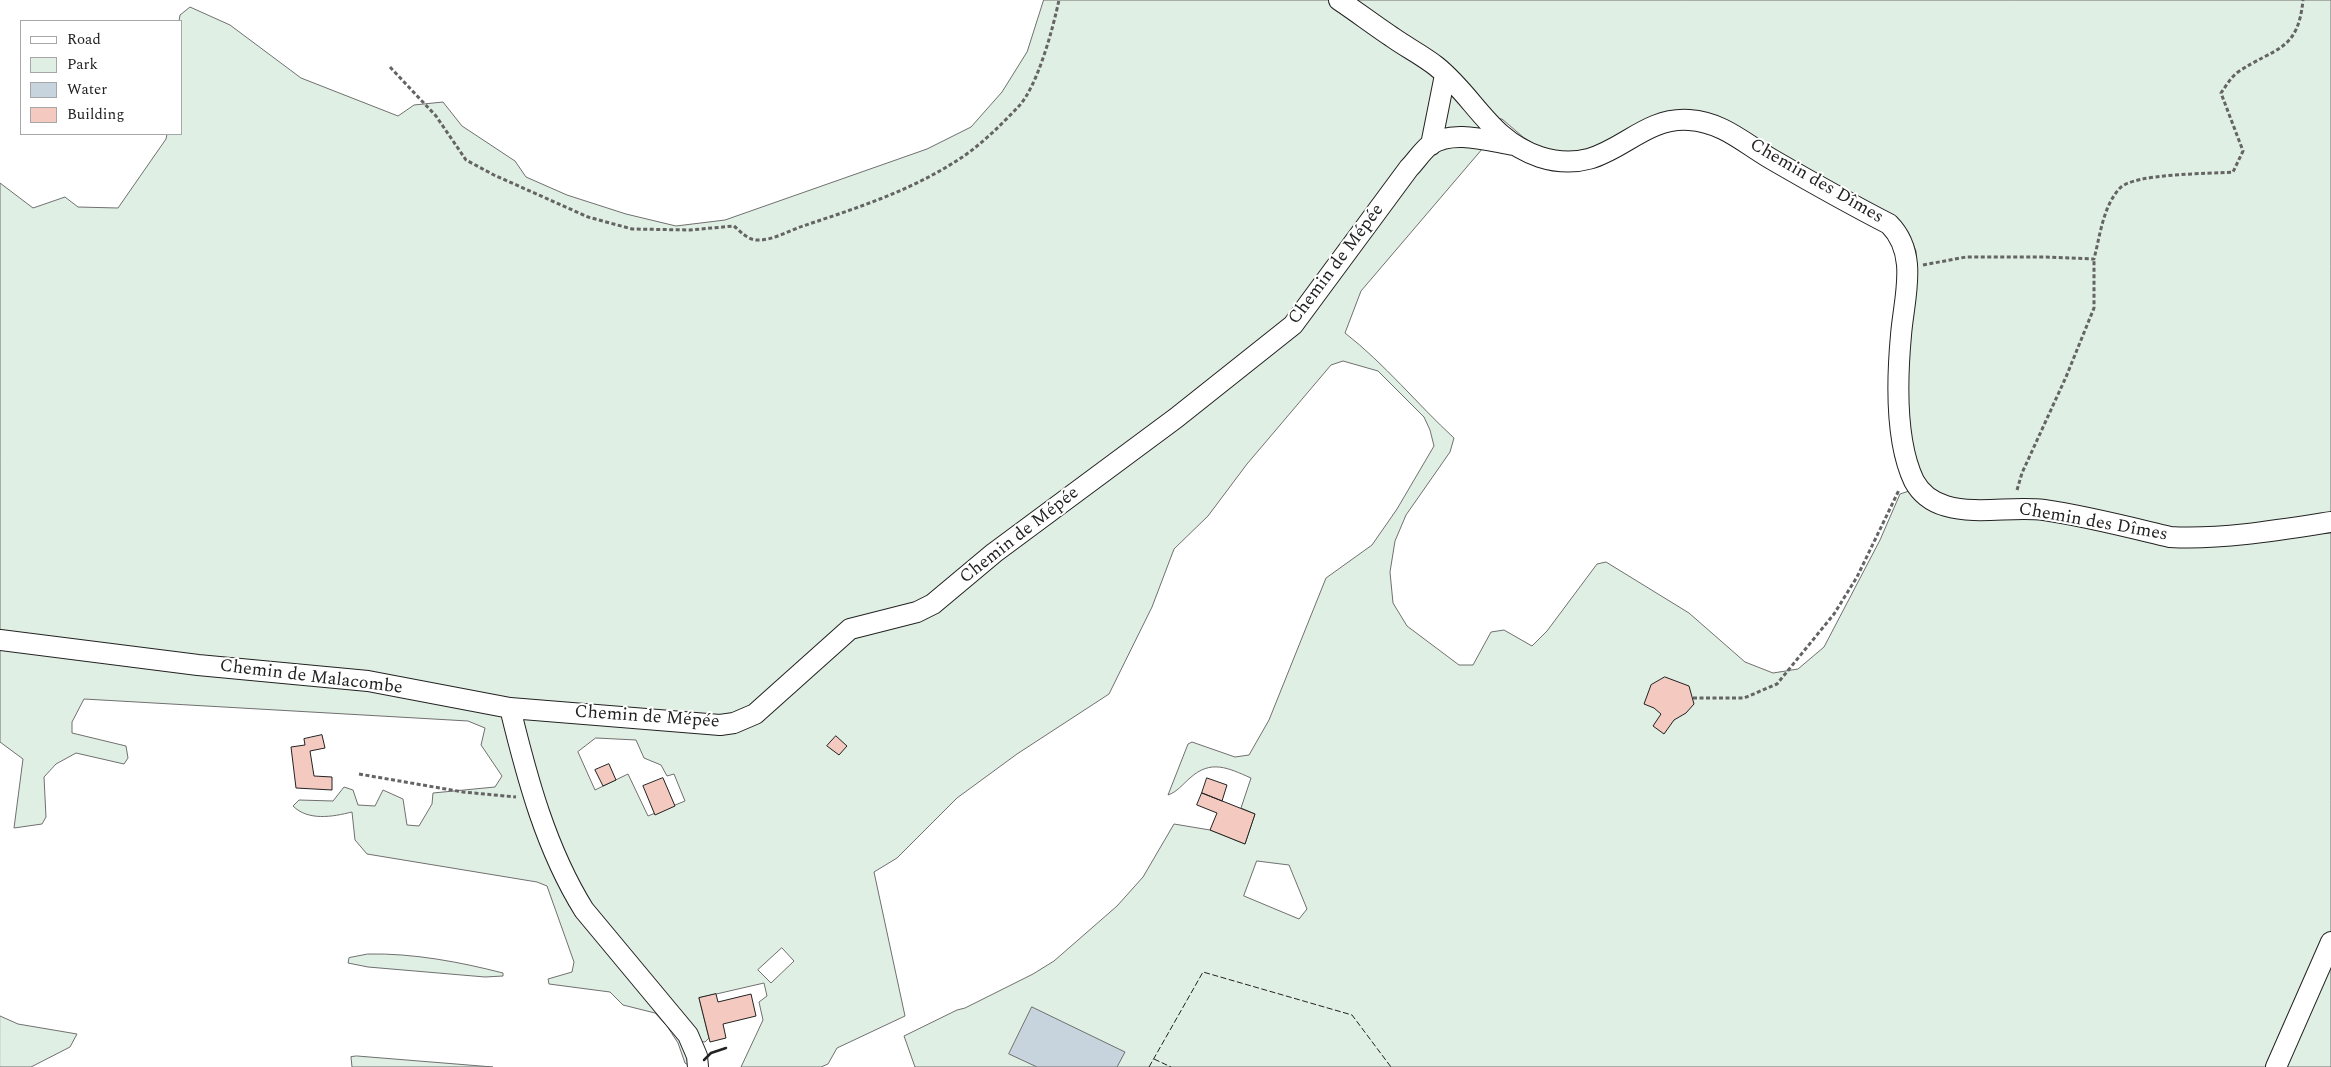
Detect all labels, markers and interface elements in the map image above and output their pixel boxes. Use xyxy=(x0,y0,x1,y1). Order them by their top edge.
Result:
legend xyxy=(20,20,182,135)
text: Road xyxy=(67,28,101,51)
text: Park xyxy=(67,53,98,76)
text: Water xyxy=(67,78,107,101)
text: Building xyxy=(67,103,124,126)
street label: Chemin des Dîmes xyxy=(1745,135,1887,229)
street label: Chemin de Mépée xyxy=(1285,201,1389,329)
street label: Chemin de Mépée xyxy=(956,483,1084,589)
street label: Chemin des Dîmes xyxy=(2017,499,2169,547)
street label: Chemin de Malacombe xyxy=(218,656,404,700)
street label: Chemin de Mépée xyxy=(574,702,720,734)

